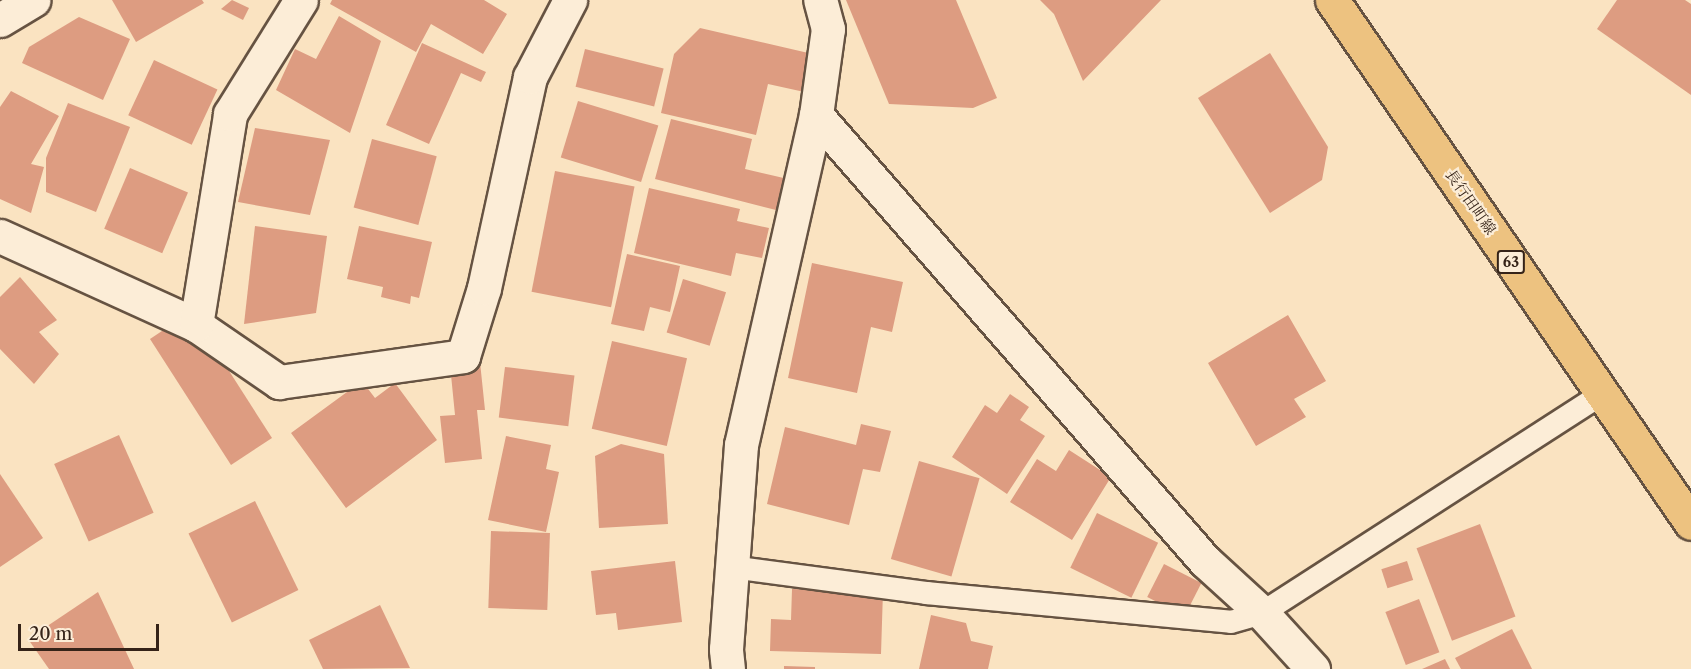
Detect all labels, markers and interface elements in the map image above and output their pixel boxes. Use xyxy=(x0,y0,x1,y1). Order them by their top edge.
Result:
street label: 長行田町線 xyxy=(1442,166,1500,238)
road number: 63 xyxy=(1496,251,1526,273)
scale bar xyxy=(21,612,162,650)
text: 20 m xyxy=(29,623,72,645)

